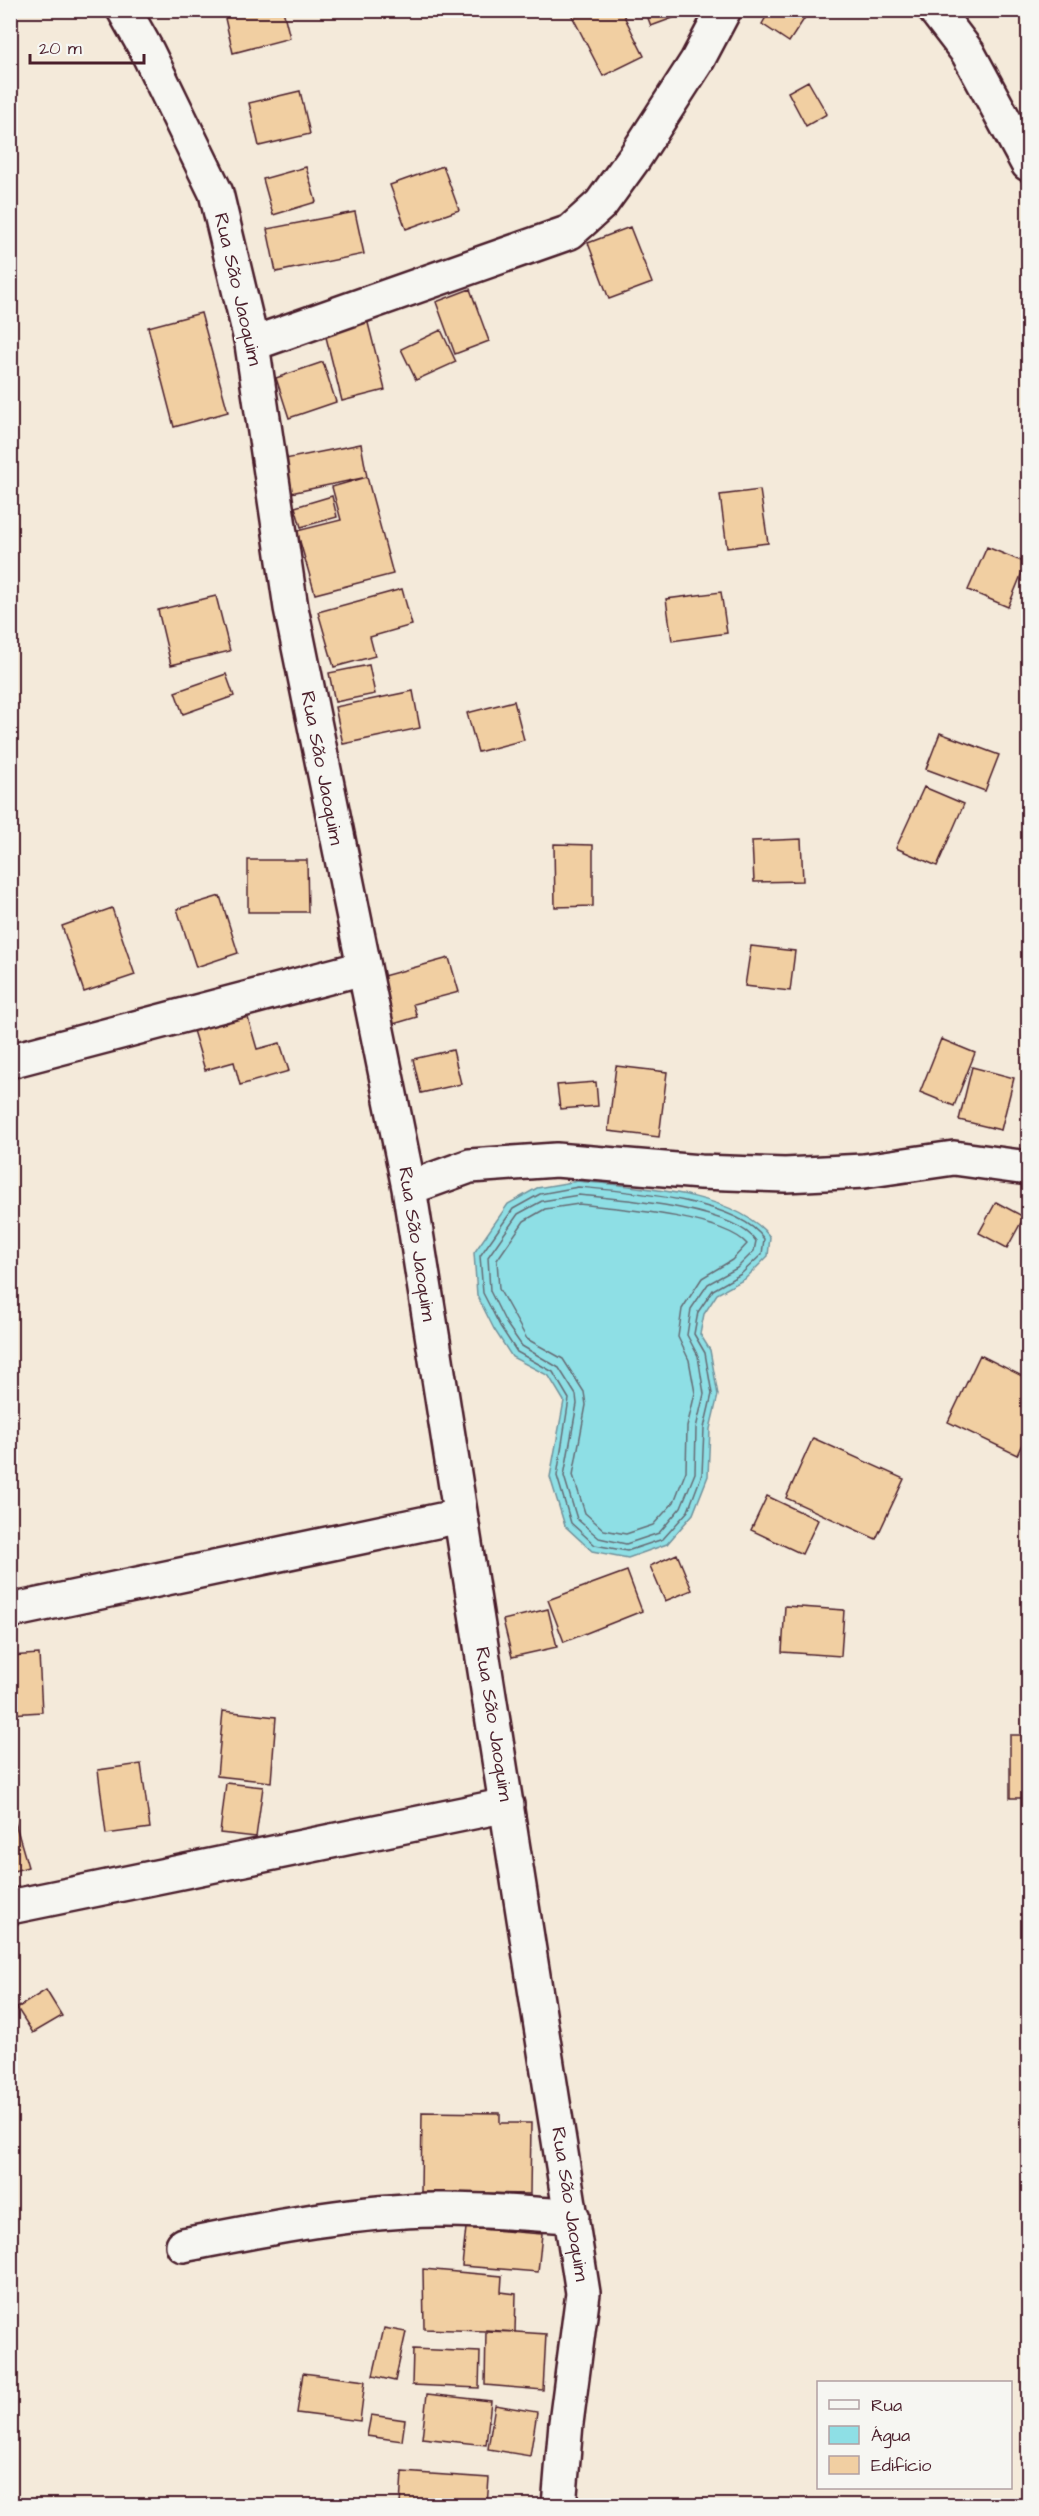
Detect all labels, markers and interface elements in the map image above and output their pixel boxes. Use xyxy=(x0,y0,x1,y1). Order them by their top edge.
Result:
scale bar xyxy=(30,27,144,65)
text: 20 m xyxy=(39,36,82,61)
street label: Rua São Jaoquim xyxy=(207,210,269,369)
street label: Rua São Jaoquim xyxy=(293,689,351,848)
street label: Rua São Jaoquim xyxy=(391,1165,443,1324)
street label: Rua São Jaoquim xyxy=(468,1645,520,1804)
street label: Rua São Jaoquim xyxy=(544,2125,596,2284)
legend xyxy=(817,2381,1012,2489)
text: Rua xyxy=(871,2393,902,2418)
text: Água xyxy=(871,2423,910,2449)
text: Edifício xyxy=(871,2453,931,2478)

